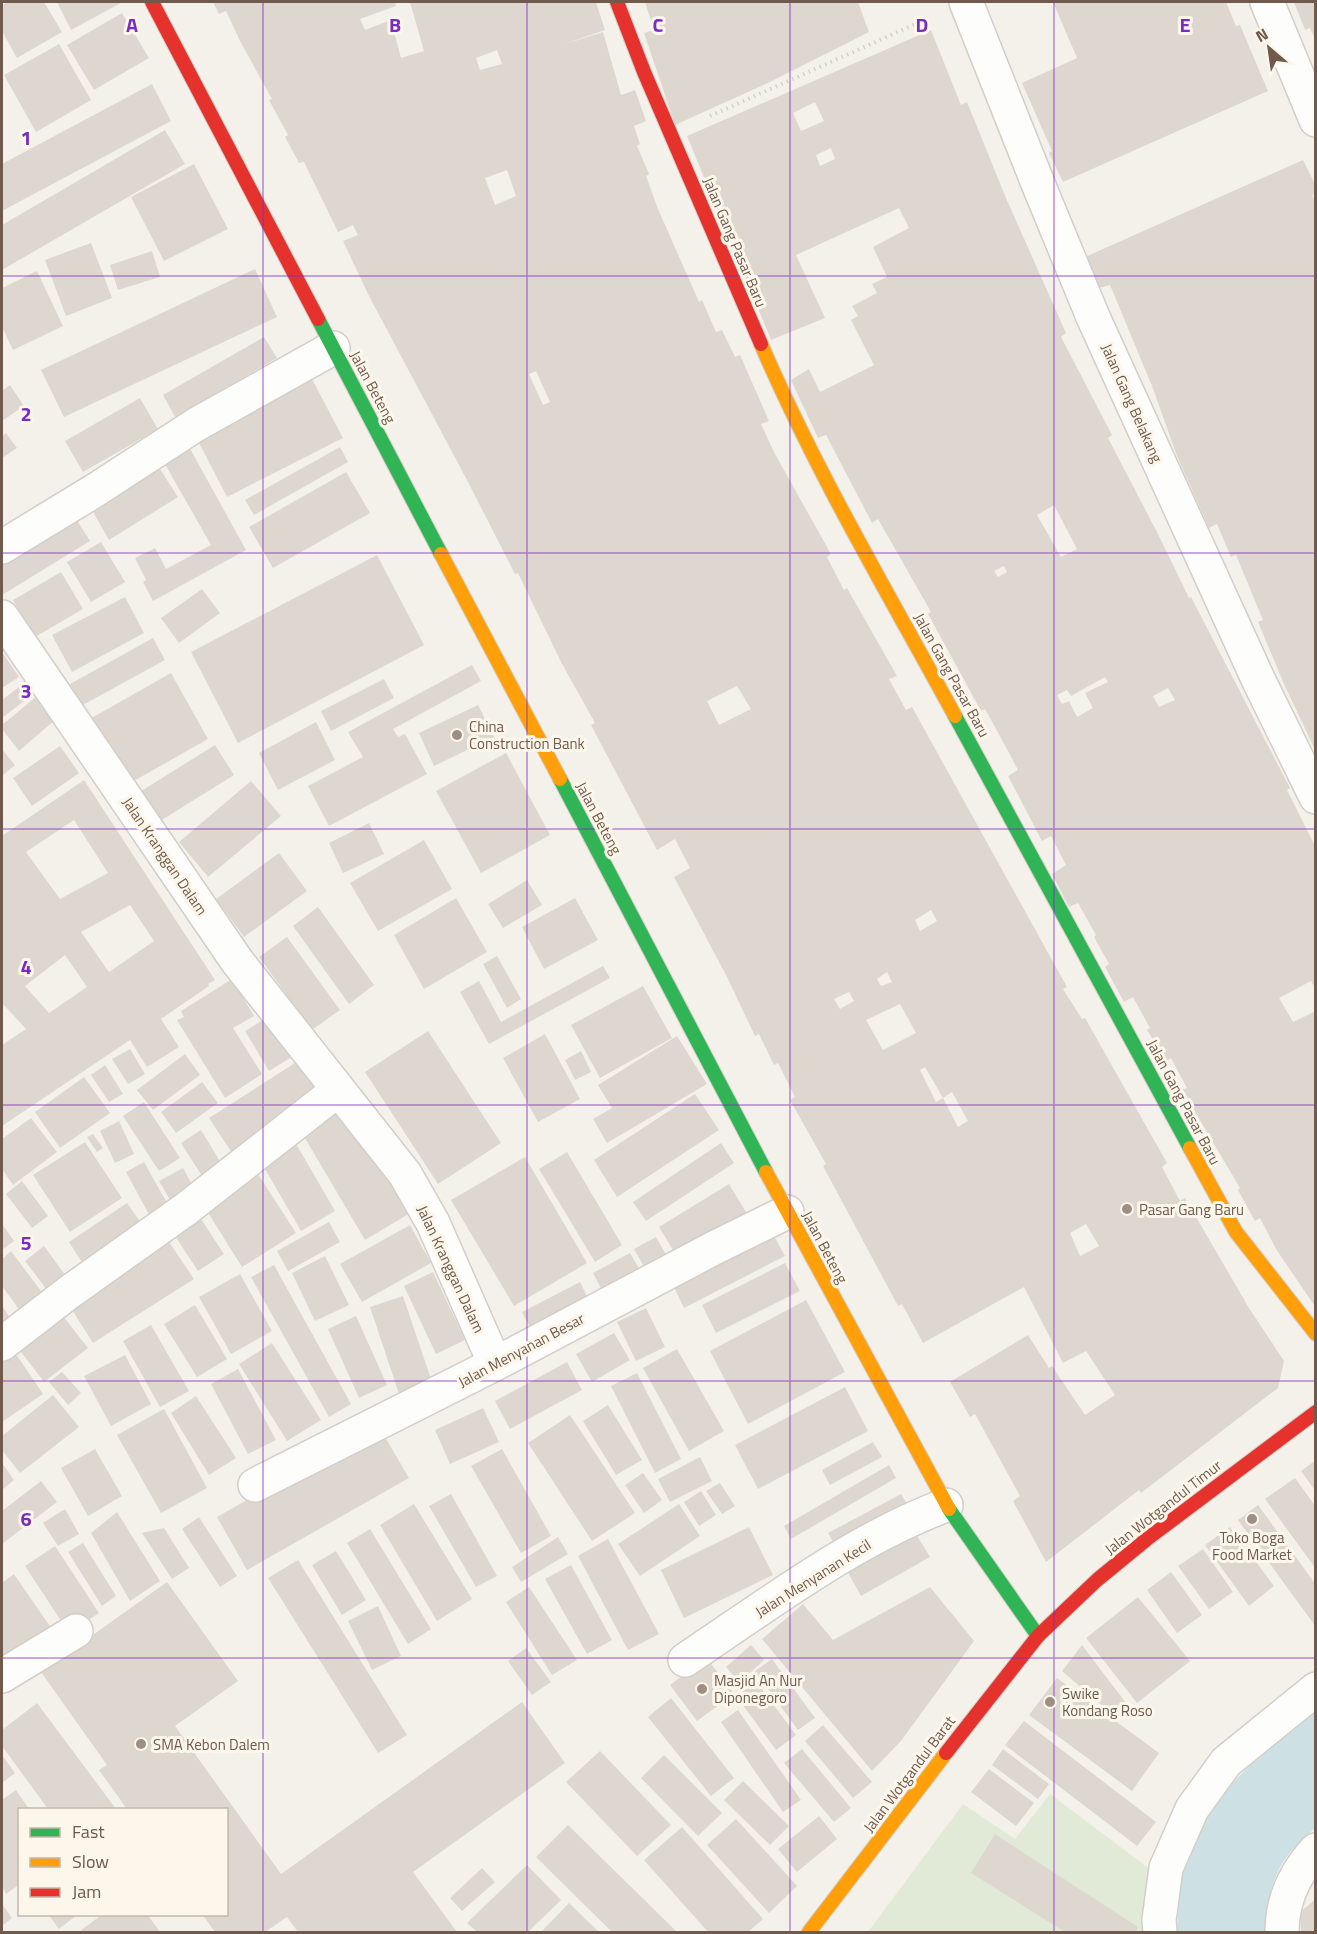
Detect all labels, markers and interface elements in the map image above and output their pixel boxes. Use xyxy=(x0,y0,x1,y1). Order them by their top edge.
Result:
text: A xyxy=(126,9,138,40)
text: B xyxy=(389,9,401,40)
text: C xyxy=(653,9,664,40)
text: D xyxy=(916,9,928,40)
text: E xyxy=(1179,9,1191,40)
north arrow xyxy=(1239,18,1299,78)
text: N xyxy=(1251,22,1272,48)
text: 1 xyxy=(20,122,32,153)
street label: Jalan Gang Pasar Baru xyxy=(697,173,773,311)
street label: Jalan Gang Belakang xyxy=(1095,340,1169,467)
street label: Jalan Beteng xyxy=(344,346,402,428)
text: 2 xyxy=(20,398,32,429)
street label: Jalan Gang Pasar Baru xyxy=(908,609,996,741)
text: 3 xyxy=(20,675,32,706)
place label: China Construction Bank xyxy=(469,715,585,755)
marker: China Construction Bank xyxy=(450,728,464,742)
street label: Jalan Beteng xyxy=(570,777,628,859)
street label: Jalan Kranggan Dalam xyxy=(117,792,213,920)
text: 4 xyxy=(20,951,32,982)
street label: Jalan Gang Pasar Baru xyxy=(1141,1035,1227,1169)
place label: Pasar Gang Baru xyxy=(1139,1198,1244,1221)
street label: Jalan Kranggan Dalam xyxy=(411,1201,491,1337)
marker: Pasar Gang Baru xyxy=(1120,1202,1134,1216)
street label: Jalan Beteng xyxy=(796,1206,854,1288)
text: 5 xyxy=(20,1227,32,1258)
street label: Jalan Menyanan Besar xyxy=(454,1307,588,1393)
street label: Jalan Wotgandul Timur xyxy=(1100,1454,1226,1560)
text: 6 xyxy=(20,1503,32,1534)
marker: Toko Boga Food Market xyxy=(1245,1512,1259,1526)
place label: Toko Boga Food Market xyxy=(1212,1526,1293,1566)
street label: Jalan Menyanan Kecil xyxy=(751,1533,875,1623)
place label: Masjid An Nur Diponegoro xyxy=(714,1669,803,1709)
marker: Masjid An Nur Diponegoro xyxy=(695,1682,709,1696)
place label: Swike Kondang Roso xyxy=(1062,1682,1153,1722)
marker: Swike Kondang Roso xyxy=(1043,1695,1057,1709)
street label: Jalan Wotgandul Barat xyxy=(857,1710,961,1837)
place label: SMA Kebon Dalem xyxy=(153,1733,270,1756)
marker: SMA Kebon Dalem xyxy=(134,1737,148,1751)
legend xyxy=(18,1808,228,1916)
text: Fast xyxy=(72,1818,105,1845)
text: Slow xyxy=(72,1848,109,1875)
text: Jam xyxy=(72,1878,101,1905)

